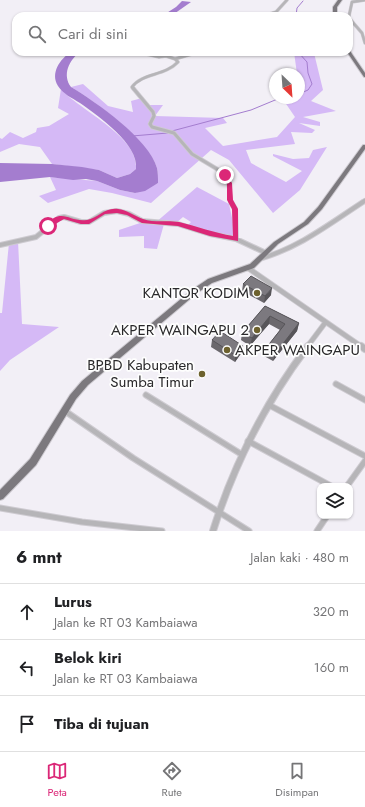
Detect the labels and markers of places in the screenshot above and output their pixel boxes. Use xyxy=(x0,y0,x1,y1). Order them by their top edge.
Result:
place label: KANTOR KODIM xyxy=(142,282,249,304)
marker: KANTOR KODIM xyxy=(252,288,262,298)
place label: AKPER WAINGAPU 2 xyxy=(111,319,249,341)
marker: AKPER WAINGAPU 2 xyxy=(252,325,262,335)
place label: AKPER WAINGAPU xyxy=(235,339,360,361)
marker: AKPER WAINGAPU xyxy=(222,345,232,355)
place label: BPBD Kabupaten Sumba Timur xyxy=(87,354,195,393)
marker: BPBD Kabupaten Sumba Timur xyxy=(197,369,207,379)

